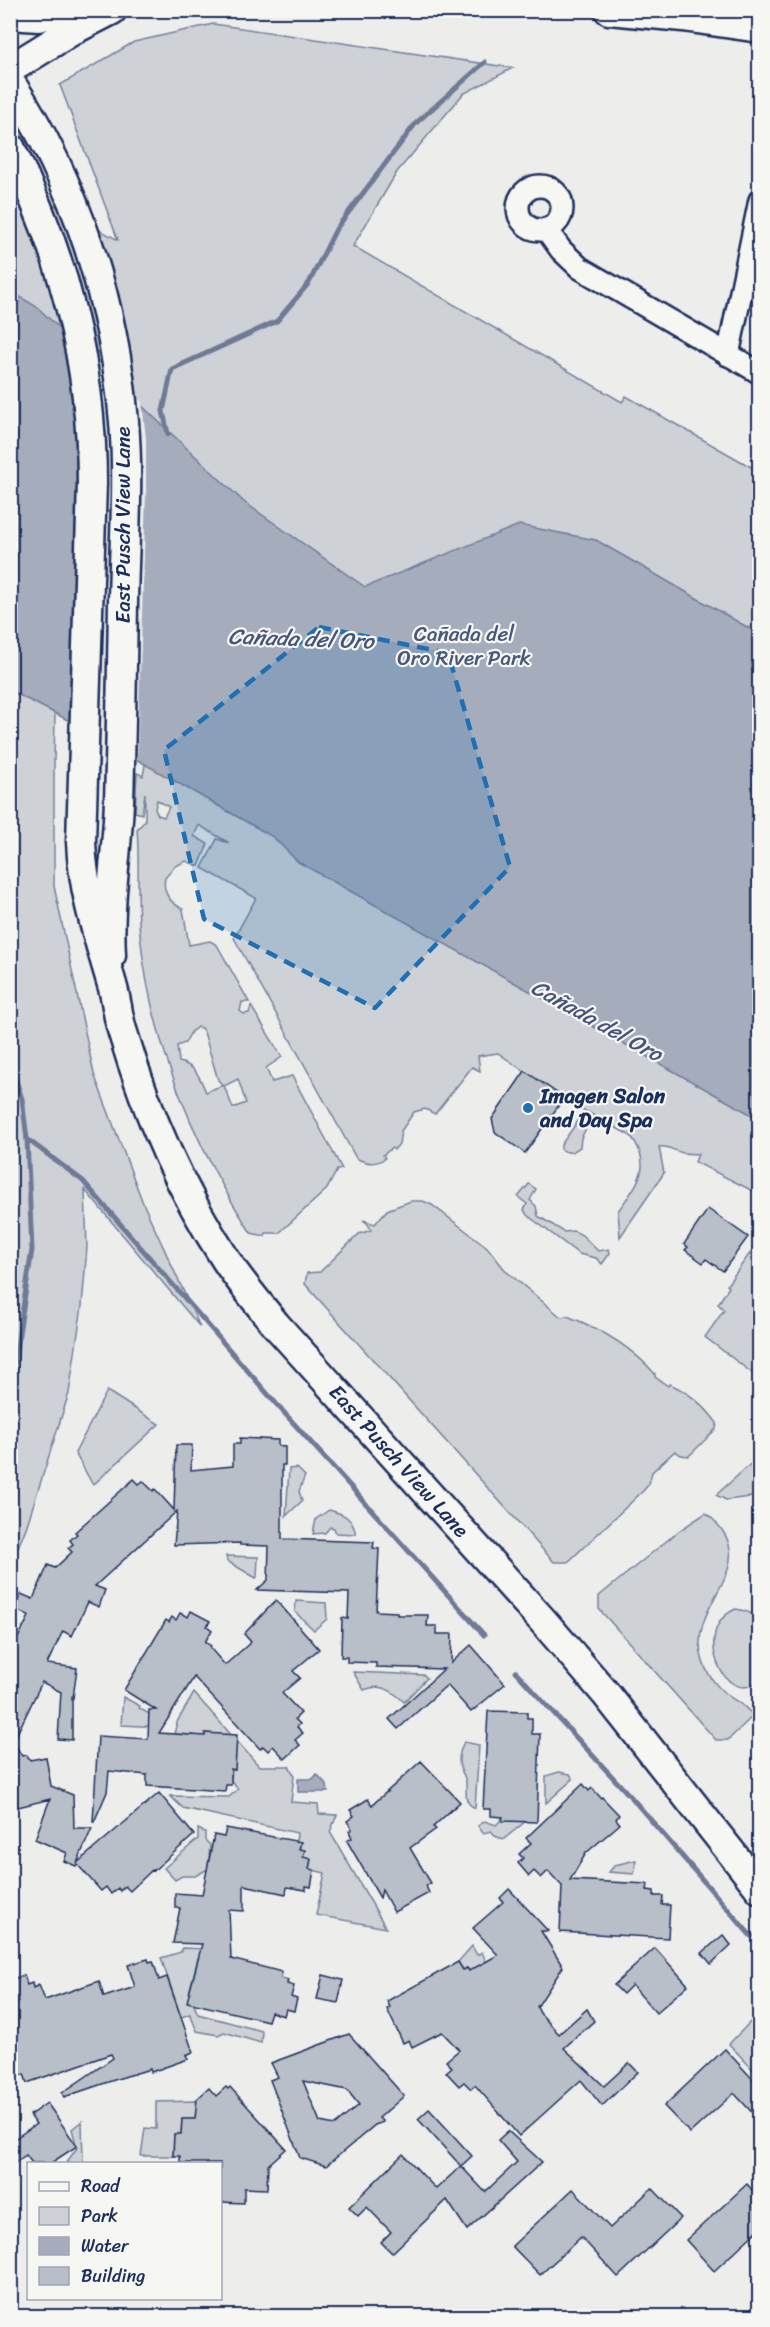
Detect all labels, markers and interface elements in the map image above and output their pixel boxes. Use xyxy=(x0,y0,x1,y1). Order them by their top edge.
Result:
street label: East Pusch View Lane xyxy=(104,427,142,623)
park label: Cañada del Oro River Park xyxy=(397,615,531,677)
water label: Cañada del Oro xyxy=(228,616,376,661)
water label: Cañada del Oro xyxy=(524,968,671,1074)
place label: Imagen Salon and Day Spa xyxy=(539,1077,666,1139)
marker: Imagen Salon and Day Spa xyxy=(521,1101,535,1115)
street label: East Pusch View Lane xyxy=(319,1375,479,1547)
legend xyxy=(27,2162,222,2300)
text: Road xyxy=(81,2170,121,2202)
text: Park xyxy=(81,2200,118,2232)
text: Water xyxy=(81,2230,130,2262)
text: Building xyxy=(81,2260,145,2292)

